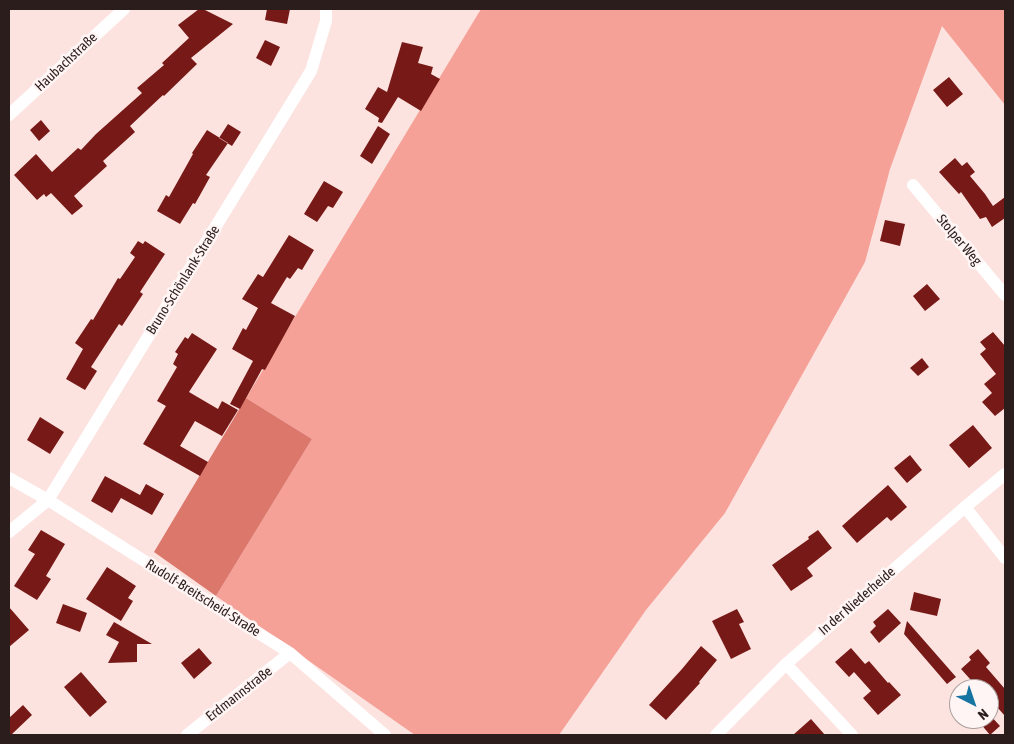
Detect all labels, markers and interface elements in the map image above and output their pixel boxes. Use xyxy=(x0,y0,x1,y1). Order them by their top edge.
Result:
street label: Haubachstraße xyxy=(31,29,101,95)
street label: Stolper Weg xyxy=(933,211,985,269)
street label: Bruno-Schönlank-Straße xyxy=(143,222,223,338)
street label: Rudolf-Breitscheid-Straße xyxy=(142,556,264,640)
street label: In der Niederheide xyxy=(815,563,899,639)
street label: Erdmannstraße xyxy=(203,663,275,725)
north arrow xyxy=(949,679,999,729)
text: N xyxy=(975,706,992,723)

